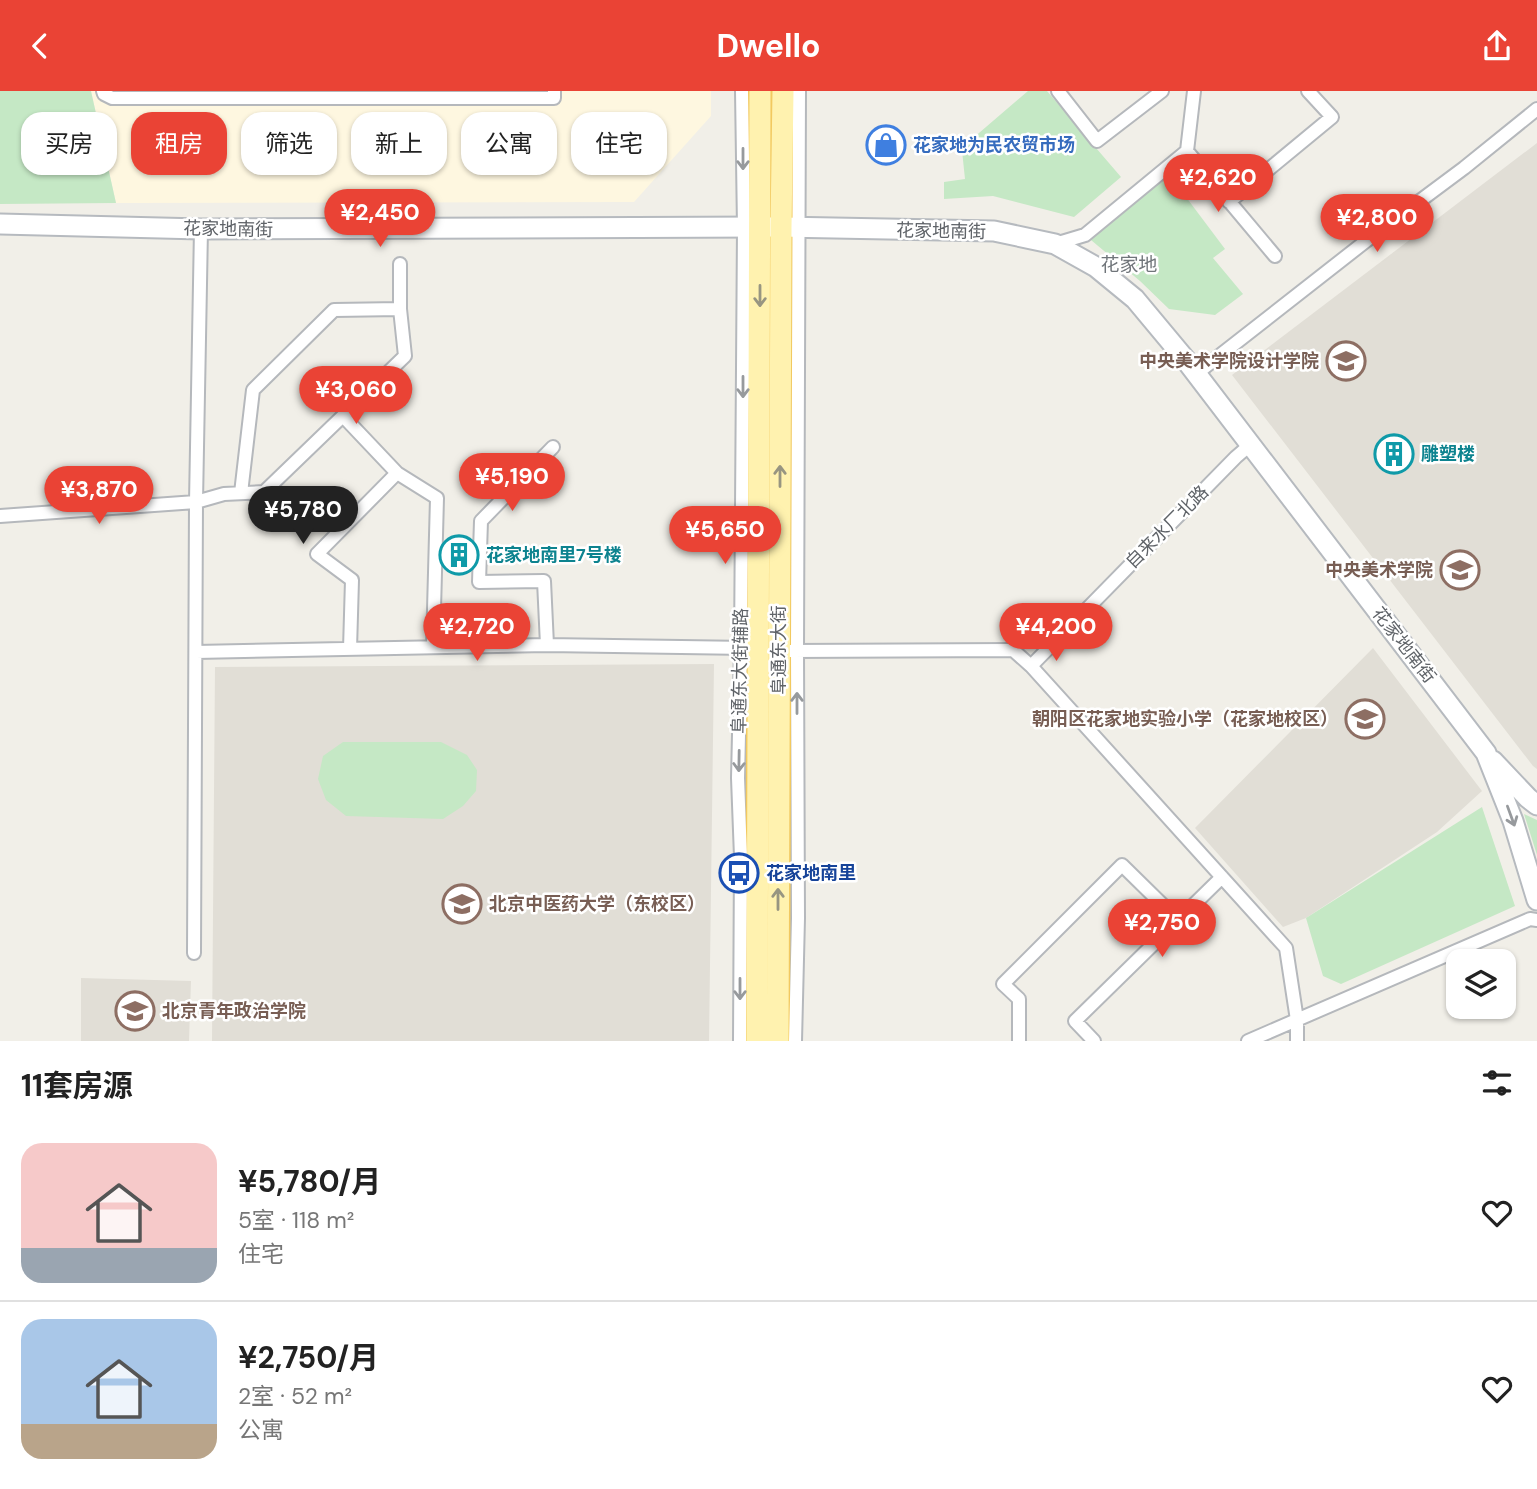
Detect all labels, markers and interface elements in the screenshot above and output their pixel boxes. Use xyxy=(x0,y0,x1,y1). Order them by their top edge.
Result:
text: Dwello xyxy=(716,25,821,67)
icon: back xyxy=(21,27,59,65)
icon: share xyxy=(1478,27,1516,65)
chip: 买房 xyxy=(21,112,117,175)
chip: 租房 xyxy=(131,112,227,175)
chip: 筛选 xyxy=(241,112,337,175)
chip: 新上 xyxy=(351,112,447,175)
chip: 公寓 xyxy=(461,112,557,175)
chip: 住宅 xyxy=(571,112,667,175)
shop icon: 花家地为民农贸市场 xyxy=(865,124,907,166)
place label: 花家地为民农贸市场 xyxy=(913,133,1075,157)
one-way arrow xyxy=(736,147,750,170)
pin: ¥2,620 xyxy=(1161,155,1275,214)
text: ¥2,620 xyxy=(1179,162,1257,192)
pin: ¥2,450 xyxy=(323,190,437,249)
pin: ¥2,800 xyxy=(1320,195,1434,254)
text: ¥2,450 xyxy=(340,197,420,227)
text: ¥2,800 xyxy=(1337,202,1417,232)
street label: 花家地南街 xyxy=(183,216,273,242)
street label: 花家地南街 xyxy=(896,218,986,244)
district label: 花家地 xyxy=(1100,252,1158,277)
one-way arrow xyxy=(753,284,767,307)
school or university icon: 中央美术学院设计学院 xyxy=(1325,340,1367,382)
place label: 中央美术学院设计学院 xyxy=(1139,349,1319,373)
pin: ¥3,060 xyxy=(299,367,413,426)
text: ¥3,060 xyxy=(315,374,397,404)
one-way arrow xyxy=(736,375,750,398)
building icon: 雕塑楼 xyxy=(1373,433,1415,475)
place label: 雕塑楼 xyxy=(1421,442,1475,466)
pin: ¥5,190 xyxy=(455,453,569,513)
text: ¥5,190 xyxy=(475,461,549,491)
one-way arrow xyxy=(773,465,787,488)
pin: ¥3,870 xyxy=(42,467,156,526)
text: ¥3,870 xyxy=(60,474,138,504)
street label: 自来水厂北路 xyxy=(1120,480,1214,574)
pin: ¥5,780 xyxy=(246,487,360,546)
text: ¥5,780 xyxy=(264,494,342,524)
pin: ¥5,650 xyxy=(668,507,782,566)
text: ¥5,650 xyxy=(685,514,765,544)
building icon: 花家地南里7号楼 xyxy=(438,534,480,576)
place label: 花家地南里7号楼 xyxy=(486,543,622,567)
school or university icon: 中央美术学院 xyxy=(1439,549,1481,591)
place label: 中央美术学院 xyxy=(1325,558,1433,582)
street label: 花家地南街 xyxy=(1367,602,1441,688)
pin: ¥2,720 xyxy=(420,603,534,663)
pin: ¥4,200 xyxy=(999,603,1113,663)
street label: 阜通东大街 xyxy=(767,605,791,695)
street label: 阜通东大街辅路 xyxy=(727,608,753,734)
text: ¥2,720 xyxy=(439,611,515,641)
text: ¥4,200 xyxy=(1015,611,1097,641)
one-way arrow xyxy=(790,692,804,715)
school or university icon: 朝阳区花家地实验小学（花家地校区） xyxy=(1344,698,1386,740)
place label: 朝阳区花家地实验小学（花家地校区） xyxy=(1032,707,1338,731)
one-way arrow xyxy=(732,749,745,772)
one-way arrow xyxy=(1506,805,1518,827)
bus stop icon: 花家地南里 xyxy=(718,852,760,894)
place label: 花家地南里 xyxy=(766,861,856,885)
school or university icon: 北京中医药大学（东校区） xyxy=(441,883,483,925)
one-way arrow xyxy=(771,888,785,911)
place label: 北京中医药大学（东校区） xyxy=(489,892,705,916)
pin: ¥2,750 xyxy=(1105,899,1219,959)
text: ¥2,750 xyxy=(1124,907,1200,937)
map controls xyxy=(1446,949,1516,1019)
button: layers xyxy=(1446,949,1516,1019)
one-way arrow xyxy=(733,977,747,1000)
school or university icon: 北京青年政治学院 xyxy=(114,990,156,1032)
place label: 北京青年政治学院 xyxy=(162,999,306,1023)
icon: filters xyxy=(1478,1064,1516,1102)
text: 11套房源 xyxy=(21,1066,133,1105)
text: ¥5,780/月 xyxy=(238,1162,381,1201)
icon: home xyxy=(77,1171,161,1255)
icon: heart xyxy=(1478,1194,1516,1232)
text: 5室 · 118 m² xyxy=(238,1205,354,1235)
text: 住宅 xyxy=(238,1239,284,1269)
text: ¥2,750/月 xyxy=(238,1338,379,1377)
icon: home xyxy=(77,1347,161,1431)
icon: heart xyxy=(1478,1370,1516,1408)
text: 2室 · 52 m² xyxy=(238,1381,352,1411)
text: 公寓 xyxy=(238,1415,284,1445)

